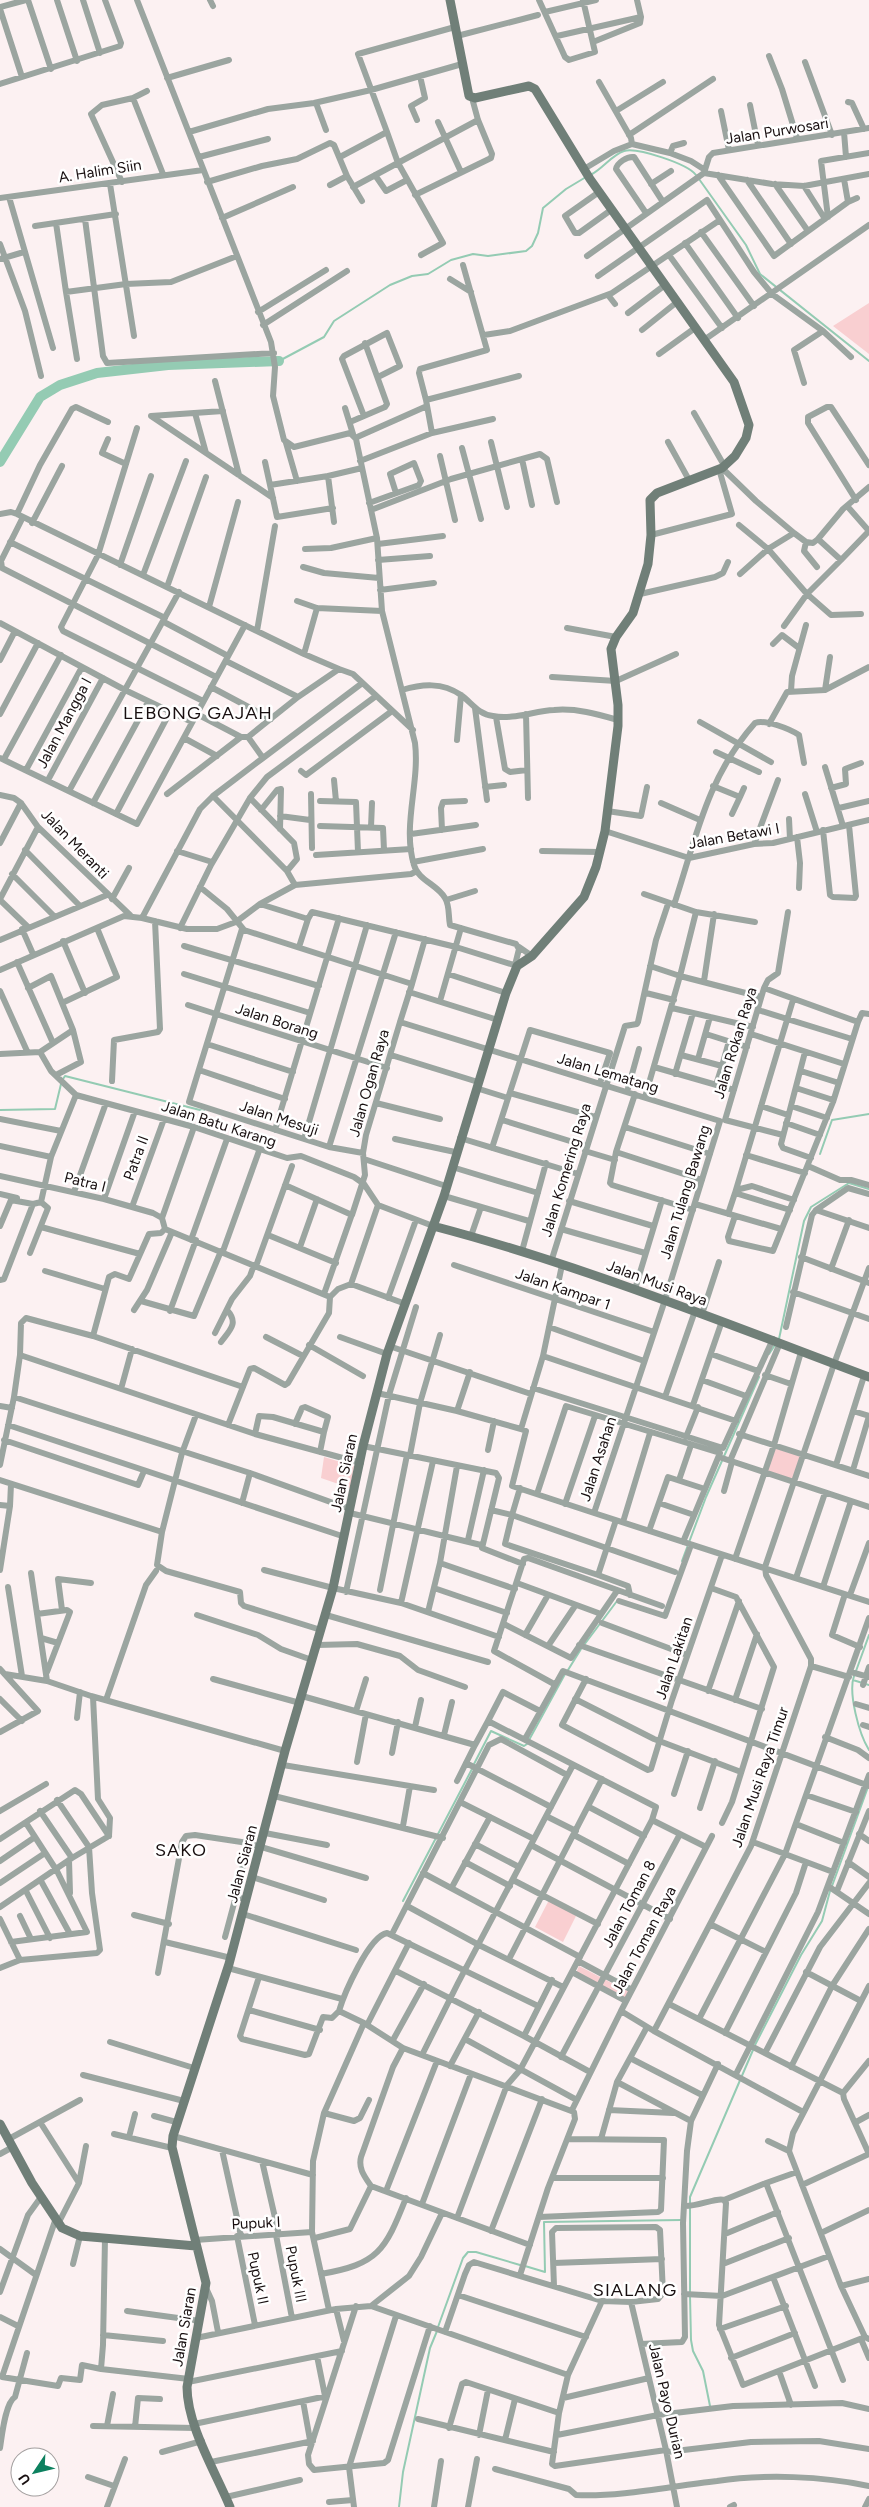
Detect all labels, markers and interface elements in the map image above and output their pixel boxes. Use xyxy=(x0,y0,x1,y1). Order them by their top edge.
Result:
street label: Jalan Purwosari xyxy=(724,114,830,148)
street label: A. Halim Siin xyxy=(57,156,143,186)
street label: Jalan Mangga I xyxy=(33,675,95,771)
district label: LEBONG GAJAH xyxy=(123,702,273,724)
street label: Jalan Meranti xyxy=(37,806,113,882)
street label: Jalan Betawi I xyxy=(687,819,781,853)
street label: Jalan Rokan Raya xyxy=(709,985,761,1101)
street label: Jalan Borang xyxy=(233,999,321,1043)
street label: Jalan Ogan Raya xyxy=(345,1027,393,1139)
street label: Jalan Lematang xyxy=(555,1049,661,1097)
street label: Jalan Batu Karang xyxy=(159,1097,279,1151)
street label: Jalan Mesuji xyxy=(237,1097,321,1139)
street label: Jalan Komering Raya xyxy=(537,1101,595,1239)
street label: Jalan Tulang Bawang xyxy=(656,1123,714,1261)
street label: Patra II xyxy=(120,1133,152,1183)
street label: Patra I xyxy=(62,1168,108,1196)
street label: Jalan Musi Raya xyxy=(604,1256,710,1310)
street label: Jalan Kampar 1 xyxy=(513,1264,613,1314)
street label: Jalan Asahan xyxy=(576,1415,620,1503)
street label: Jalan Siaran xyxy=(327,1432,361,1514)
street label: Jalan Lakitan xyxy=(651,1614,697,1702)
street label: Jalan Musi Raya Timur xyxy=(727,1704,793,1850)
street label: Jalan Siaran xyxy=(223,1823,261,1905)
district label: SAKO xyxy=(155,1839,207,1861)
street label: Jalan Toman 8 xyxy=(598,1857,660,1951)
street label: Jalan Toman Raya xyxy=(608,1883,680,1997)
street label: Pupuk I xyxy=(231,2213,281,2233)
street label: Pupuk III xyxy=(282,2244,310,2304)
street label: Pupuk II xyxy=(244,2250,272,2306)
district label: SIALANG xyxy=(593,2279,677,2301)
street label: Jalan Siaran xyxy=(168,2286,200,2368)
street label: Jalan Payo Durian xyxy=(645,2342,689,2460)
north arrow xyxy=(10,2447,60,2497)
text: U xyxy=(15,2470,35,2488)

